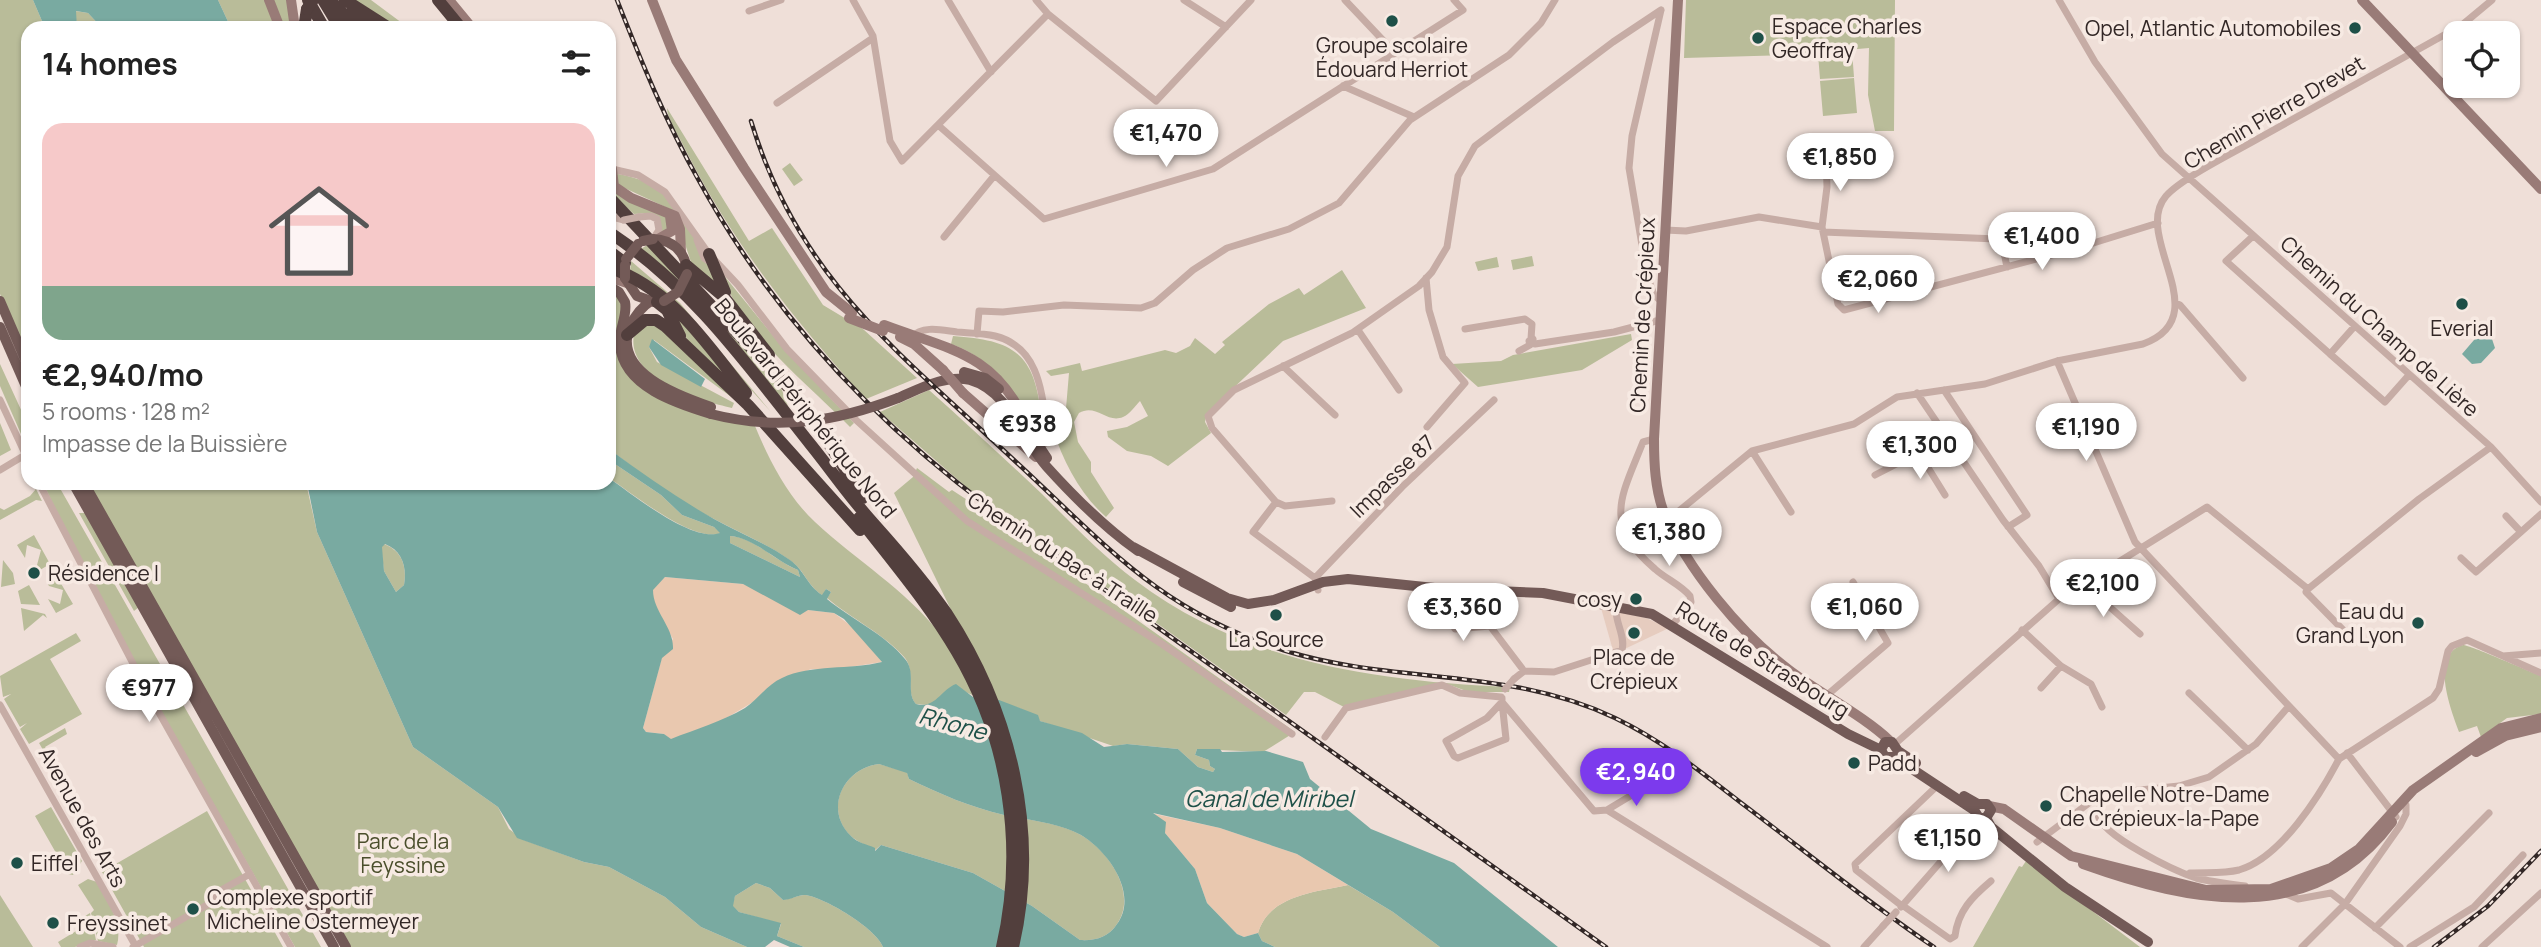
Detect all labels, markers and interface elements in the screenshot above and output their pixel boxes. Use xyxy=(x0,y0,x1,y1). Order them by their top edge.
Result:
place label: Espace Charles Geoffray xyxy=(1772,12,1922,64)
marker: Groupe scolaire Édouard Herriot xyxy=(1384,13,1400,29)
place label: Opel, Atlantic Automobiles xyxy=(2085,14,2341,42)
marker: Opel, Atlantic Automobiles xyxy=(2347,20,2363,36)
map controls xyxy=(2443,21,2520,98)
button: locate xyxy=(2443,21,2520,98)
marker: Espace Charles Geoffray xyxy=(1750,30,1766,46)
place label: Groupe scolaire Édouard Herriot xyxy=(1316,31,1468,83)
text: 14 homes xyxy=(42,43,178,84)
icon: filters xyxy=(557,44,595,82)
street label: Chemin Pierre Drevet xyxy=(2179,49,2369,175)
pin: €1,470 xyxy=(1109,110,1223,169)
text: €1,470 xyxy=(1129,116,1203,148)
pin: €1,850 xyxy=(1783,134,1897,193)
text: €1,850 xyxy=(1803,140,1877,172)
icon: home xyxy=(256,168,382,294)
pin: €1,400 xyxy=(1985,212,2099,272)
street label: Chemin de Crépieux xyxy=(1623,217,1661,413)
text: €1,400 xyxy=(2004,219,2080,251)
street label: Chemin du Champ de Lière xyxy=(2275,229,2485,423)
pin: €2,060 xyxy=(1821,256,1935,315)
text: €2,060 xyxy=(1838,262,1918,294)
street label: Boulevard Périphérique Nord xyxy=(708,292,904,524)
marker: Everial xyxy=(2454,296,2470,312)
place label: Everial xyxy=(2430,314,2494,342)
text: €2,940/mo xyxy=(42,354,203,395)
text: 5 rooms · 128 m² xyxy=(42,395,210,427)
pin: €938 xyxy=(987,400,1069,460)
pin: €1,190 xyxy=(2029,404,2143,463)
text: €938 xyxy=(999,407,1057,439)
text: €1,190 xyxy=(2052,410,2120,442)
pin: €1,300 xyxy=(1863,421,1977,481)
text: Impasse de la Buissière xyxy=(42,427,287,459)
street label: Impasse 87 xyxy=(1343,428,1441,524)
text: €1,300 xyxy=(1882,428,1958,460)
street label: Chemin du Bac à Traille xyxy=(963,485,1163,629)
pin: €1,380 xyxy=(1612,508,1726,568)
text: €1,380 xyxy=(1632,515,1706,547)
place label: Résidence I xyxy=(48,559,159,587)
pin: €2,100 xyxy=(2046,560,2160,619)
marker: Résidence I xyxy=(26,565,42,581)
text: €2,100 xyxy=(2066,566,2140,598)
pin: €3,360 xyxy=(1406,584,1520,643)
pin: €1,060 xyxy=(1808,584,1922,643)
place label: cosy xyxy=(1577,585,1622,613)
text: €3,360 xyxy=(1424,590,1502,622)
text: €1,060 xyxy=(1827,590,1903,622)
marker: cosy xyxy=(1628,591,1644,607)
street label: Route de Strasbourg xyxy=(1671,594,1855,724)
place label: Eau du Grand Lyon xyxy=(2296,597,2404,649)
marker: La Source xyxy=(1268,607,1284,623)
marker: Eau du Grand Lyon xyxy=(2410,615,2426,631)
place label: La Source xyxy=(1228,625,1324,653)
marker: Place de Crépieux xyxy=(1626,625,1642,641)
place label: Place de Crépieux xyxy=(1590,643,1678,695)
pin: €977 xyxy=(108,664,190,724)
text: €977 xyxy=(122,671,176,703)
water label: Rhone xyxy=(916,699,992,748)
street label: Avenue des Arts xyxy=(33,742,133,892)
pin: €2,940 xyxy=(1579,748,1693,808)
place label: Padd xyxy=(1868,749,1917,777)
text: €2,940 xyxy=(1596,755,1676,787)
marker: Padd xyxy=(1846,755,1862,771)
place label: Chapelle Notre-Dame de Crépieux-la-Pape xyxy=(2060,780,2270,832)
water label: Canal de Miribel xyxy=(1185,782,1356,814)
marker: Chapelle Notre-Dame de Crépieux-la-Pape xyxy=(2038,798,2054,814)
pin: €1,150 xyxy=(1891,814,2005,874)
text: €1,150 xyxy=(1914,821,1982,853)
park label: Parc de la Feyssine xyxy=(357,827,449,879)
place label: Eiffel xyxy=(31,849,79,877)
marker: Eiffel xyxy=(9,855,25,871)
place label: Complexe sportif Micheline Ostermeyer xyxy=(207,883,419,935)
marker: Complexe sportif Micheline Ostermeyer xyxy=(185,901,201,917)
place label: Freyssinet xyxy=(67,909,168,937)
marker: Freyssinet xyxy=(45,915,61,931)

